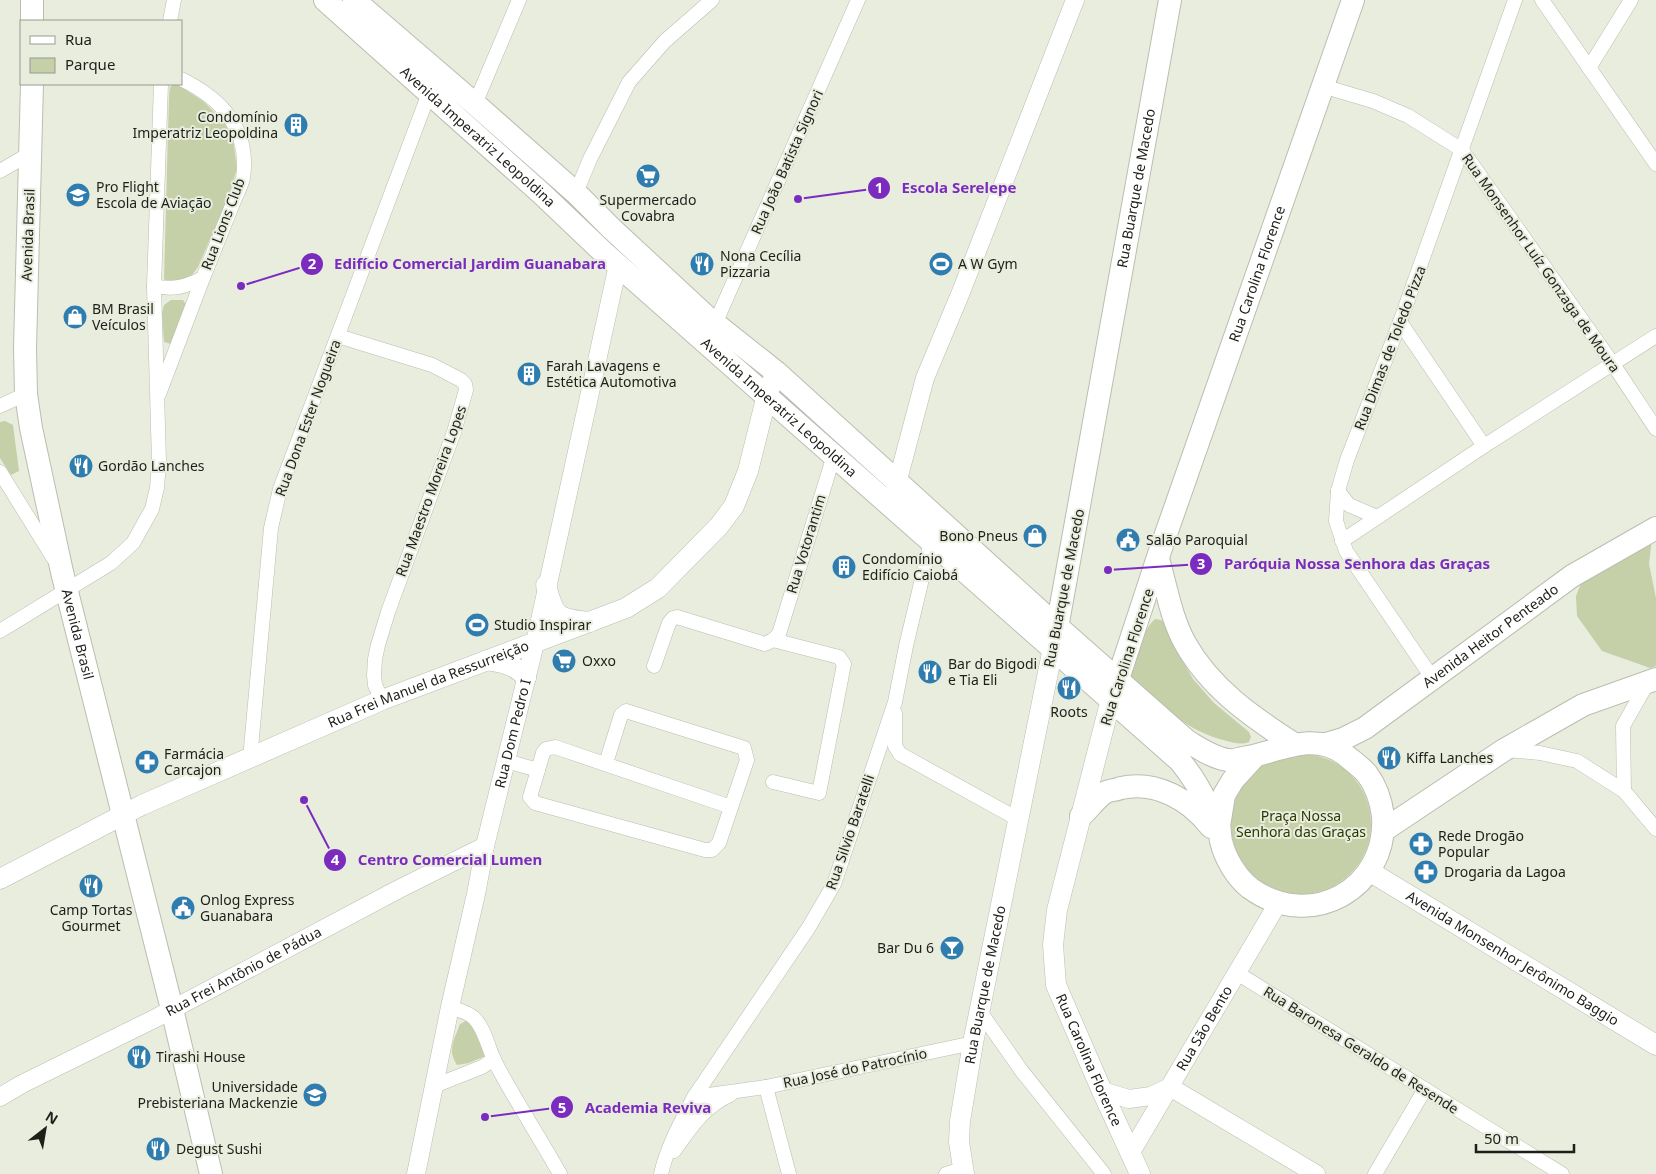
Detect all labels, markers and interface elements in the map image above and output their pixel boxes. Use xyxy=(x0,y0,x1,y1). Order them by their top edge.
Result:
legend xyxy=(20,20,182,85)
text: Rua xyxy=(65,29,92,49)
text: Parque xyxy=(65,54,115,74)
street label: Avenida Imperatriz Leopoldina xyxy=(397,62,560,211)
street label: Rua João Batista Signori xyxy=(746,86,827,237)
place label: Condomínio Imperatriz Leopoldina xyxy=(133,107,278,142)
street label: Rua Buarque de Macedo xyxy=(1112,107,1159,269)
building icon: Condomínio Imperatriz Leopoldina xyxy=(283,112,309,138)
street label: Rua Monsenhor Luíz Gonzaga de Moura xyxy=(1458,149,1625,376)
supermarket icon: Supermercado Covabra xyxy=(635,163,661,189)
callout: Escola Serelepe xyxy=(867,173,1026,203)
street label: Rua Lions Club xyxy=(196,175,249,273)
place label: Pro Flight Escola de Aviação xyxy=(96,177,212,212)
text: 1 xyxy=(875,177,883,197)
text: Escola Serelepe xyxy=(902,177,1016,197)
school or university icon: Pro Flight Escola de Aviação xyxy=(65,182,91,208)
street label: Avenida Brasil xyxy=(16,188,39,282)
place label: Supermercado Covabra xyxy=(600,190,696,225)
street label: Rua Carolina Florence xyxy=(1224,203,1289,344)
place label: Nona Cecília Pizzaria xyxy=(720,246,801,281)
callout: Edifício Comercial Jardim Guanabara xyxy=(299,249,616,279)
restaurant icon: Nona Cecília Pizzaria xyxy=(689,251,715,277)
sports icon: A W Gym xyxy=(928,251,954,277)
text: 2 xyxy=(308,253,317,273)
text: Edifício Comercial Jardim Guanabara xyxy=(334,253,606,273)
place label: A W Gym xyxy=(958,254,1018,273)
street label: Rua Dimas de Toledo Pizza xyxy=(1349,263,1430,433)
place label: BM Brasil Veículos xyxy=(92,299,154,334)
shop icon: BM Brasil Veículos xyxy=(62,304,88,330)
street label: Avenida Imperatriz Leopoldina xyxy=(697,333,861,481)
street label: Rua Dona Ester Nogueira xyxy=(270,337,345,499)
place label: Farah Lavagens e Estética Automotiva xyxy=(546,356,677,391)
building icon: Farah Lavagens e Estética Automotiva xyxy=(516,361,542,387)
street label: Rua Maestro Moreira Lopes xyxy=(391,402,470,579)
restaurant icon: Gordão Lanches xyxy=(68,453,94,479)
place label: Gordão Lanches xyxy=(98,456,205,475)
street label: Rua Votorantim xyxy=(781,492,830,596)
street label: Rua Buarque de Macedo xyxy=(1039,507,1088,669)
shop icon: Bono Pneus xyxy=(1022,523,1048,549)
place label: Bono Pneus xyxy=(939,526,1018,545)
public building icon: Salão Paroquial xyxy=(1115,527,1141,553)
place label: Salão Paroquial xyxy=(1146,530,1248,549)
place label: Condomínio Edifício Caiobá xyxy=(862,549,958,584)
callout: Paróquia Nossa Senhora das Graças xyxy=(1189,549,1500,579)
text: 3 xyxy=(1197,553,1205,573)
text: Paróquia Nossa Senhora das Graças xyxy=(1224,553,1490,573)
building icon: Condomínio Edifício Caiobá xyxy=(831,554,857,580)
street label: Avenida Heitor Penteado xyxy=(1418,579,1562,692)
street label: Rua Carolina Florence xyxy=(1095,586,1158,728)
street label: Avenida Brasil xyxy=(58,587,99,682)
sports icon: Studio Inspirar xyxy=(464,612,490,638)
place label: Studio Inspirar xyxy=(494,615,591,634)
street label: Rua Frei Manuel da Ressurreição xyxy=(324,636,531,732)
supermarket icon: Oxxo xyxy=(551,648,577,674)
place label: Oxxo xyxy=(582,651,616,670)
place label: Bar do Bigodi e Tia Eli xyxy=(948,654,1037,689)
restaurant icon: Bar do Bigodi e Tia Eli xyxy=(917,659,943,685)
restaurant icon: Roots xyxy=(1056,675,1082,701)
street label: Rua Dom Pedro I xyxy=(490,677,535,790)
place label: Roots xyxy=(1050,702,1088,721)
place label: Farmácia Carcajon xyxy=(164,744,224,779)
restaurant icon: Kiffa Lanches xyxy=(1376,745,1402,771)
place label: Kiffa Lanches xyxy=(1406,748,1494,767)
pharmacy icon: Farmácia Carcajon xyxy=(134,749,160,775)
street label: Rua Silvio Baratelli xyxy=(821,772,878,892)
park label: Praça Nossa Senhora das Graças xyxy=(1236,806,1366,841)
place label: Rede Drogão Popular xyxy=(1438,826,1524,861)
pharmacy icon: Rede Drogão Popular xyxy=(1408,831,1434,857)
callout: Centro Comercial Lumen xyxy=(323,845,553,875)
text: 4 xyxy=(331,849,340,869)
text: Centro Comercial Lumen xyxy=(358,849,542,869)
pharmacy icon: Drogaria da Lagoa xyxy=(1413,859,1439,885)
place label: Drogaria da Lagoa xyxy=(1444,862,1566,881)
restaurant icon: Camp Tortas Gourmet xyxy=(78,873,104,899)
street label: Avenida Monsenhor Jerônimo Baggio xyxy=(1403,886,1623,1029)
place label: Onlog Express Guanabara xyxy=(200,890,295,925)
public building icon: Onlog Express Guanabara xyxy=(170,895,196,921)
place label: Camp Tortas Gourmet xyxy=(50,900,133,935)
street label: Rua Buarque de Macedo xyxy=(960,904,1010,1065)
street label: Rua Frei Antônio de Pádua xyxy=(162,922,325,1020)
bar icon: Bar Du 6 xyxy=(939,935,965,961)
place label: Bar Du 6 xyxy=(877,938,934,957)
street label: Rua Baronesa Geraldo de Resende xyxy=(1260,981,1463,1118)
street label: Rua São Bento xyxy=(1171,982,1236,1074)
street label: Rua Carolina Florence xyxy=(1052,990,1127,1129)
street label: Rua José do Patrocínio xyxy=(781,1043,929,1092)
restaurant icon: Tirashi House xyxy=(126,1044,152,1070)
place label: Tirashi House xyxy=(156,1047,246,1066)
place label: Universidade Prebisteriana Mackenzie xyxy=(137,1077,298,1112)
school or university icon: Universidade Prebisteriana Mackenzie xyxy=(302,1082,328,1108)
callout: Academia Reviva xyxy=(550,1092,722,1122)
text: 5 xyxy=(558,1097,566,1117)
text: Academia Reviva xyxy=(585,1097,711,1117)
north arrow xyxy=(20,1104,70,1154)
text: N xyxy=(42,1106,62,1129)
scale bar xyxy=(1476,1122,1574,1154)
text: 50 m xyxy=(1484,1128,1519,1148)
restaurant icon: Degust Sushi xyxy=(145,1136,171,1162)
place label: Degust Sushi xyxy=(176,1139,262,1158)

